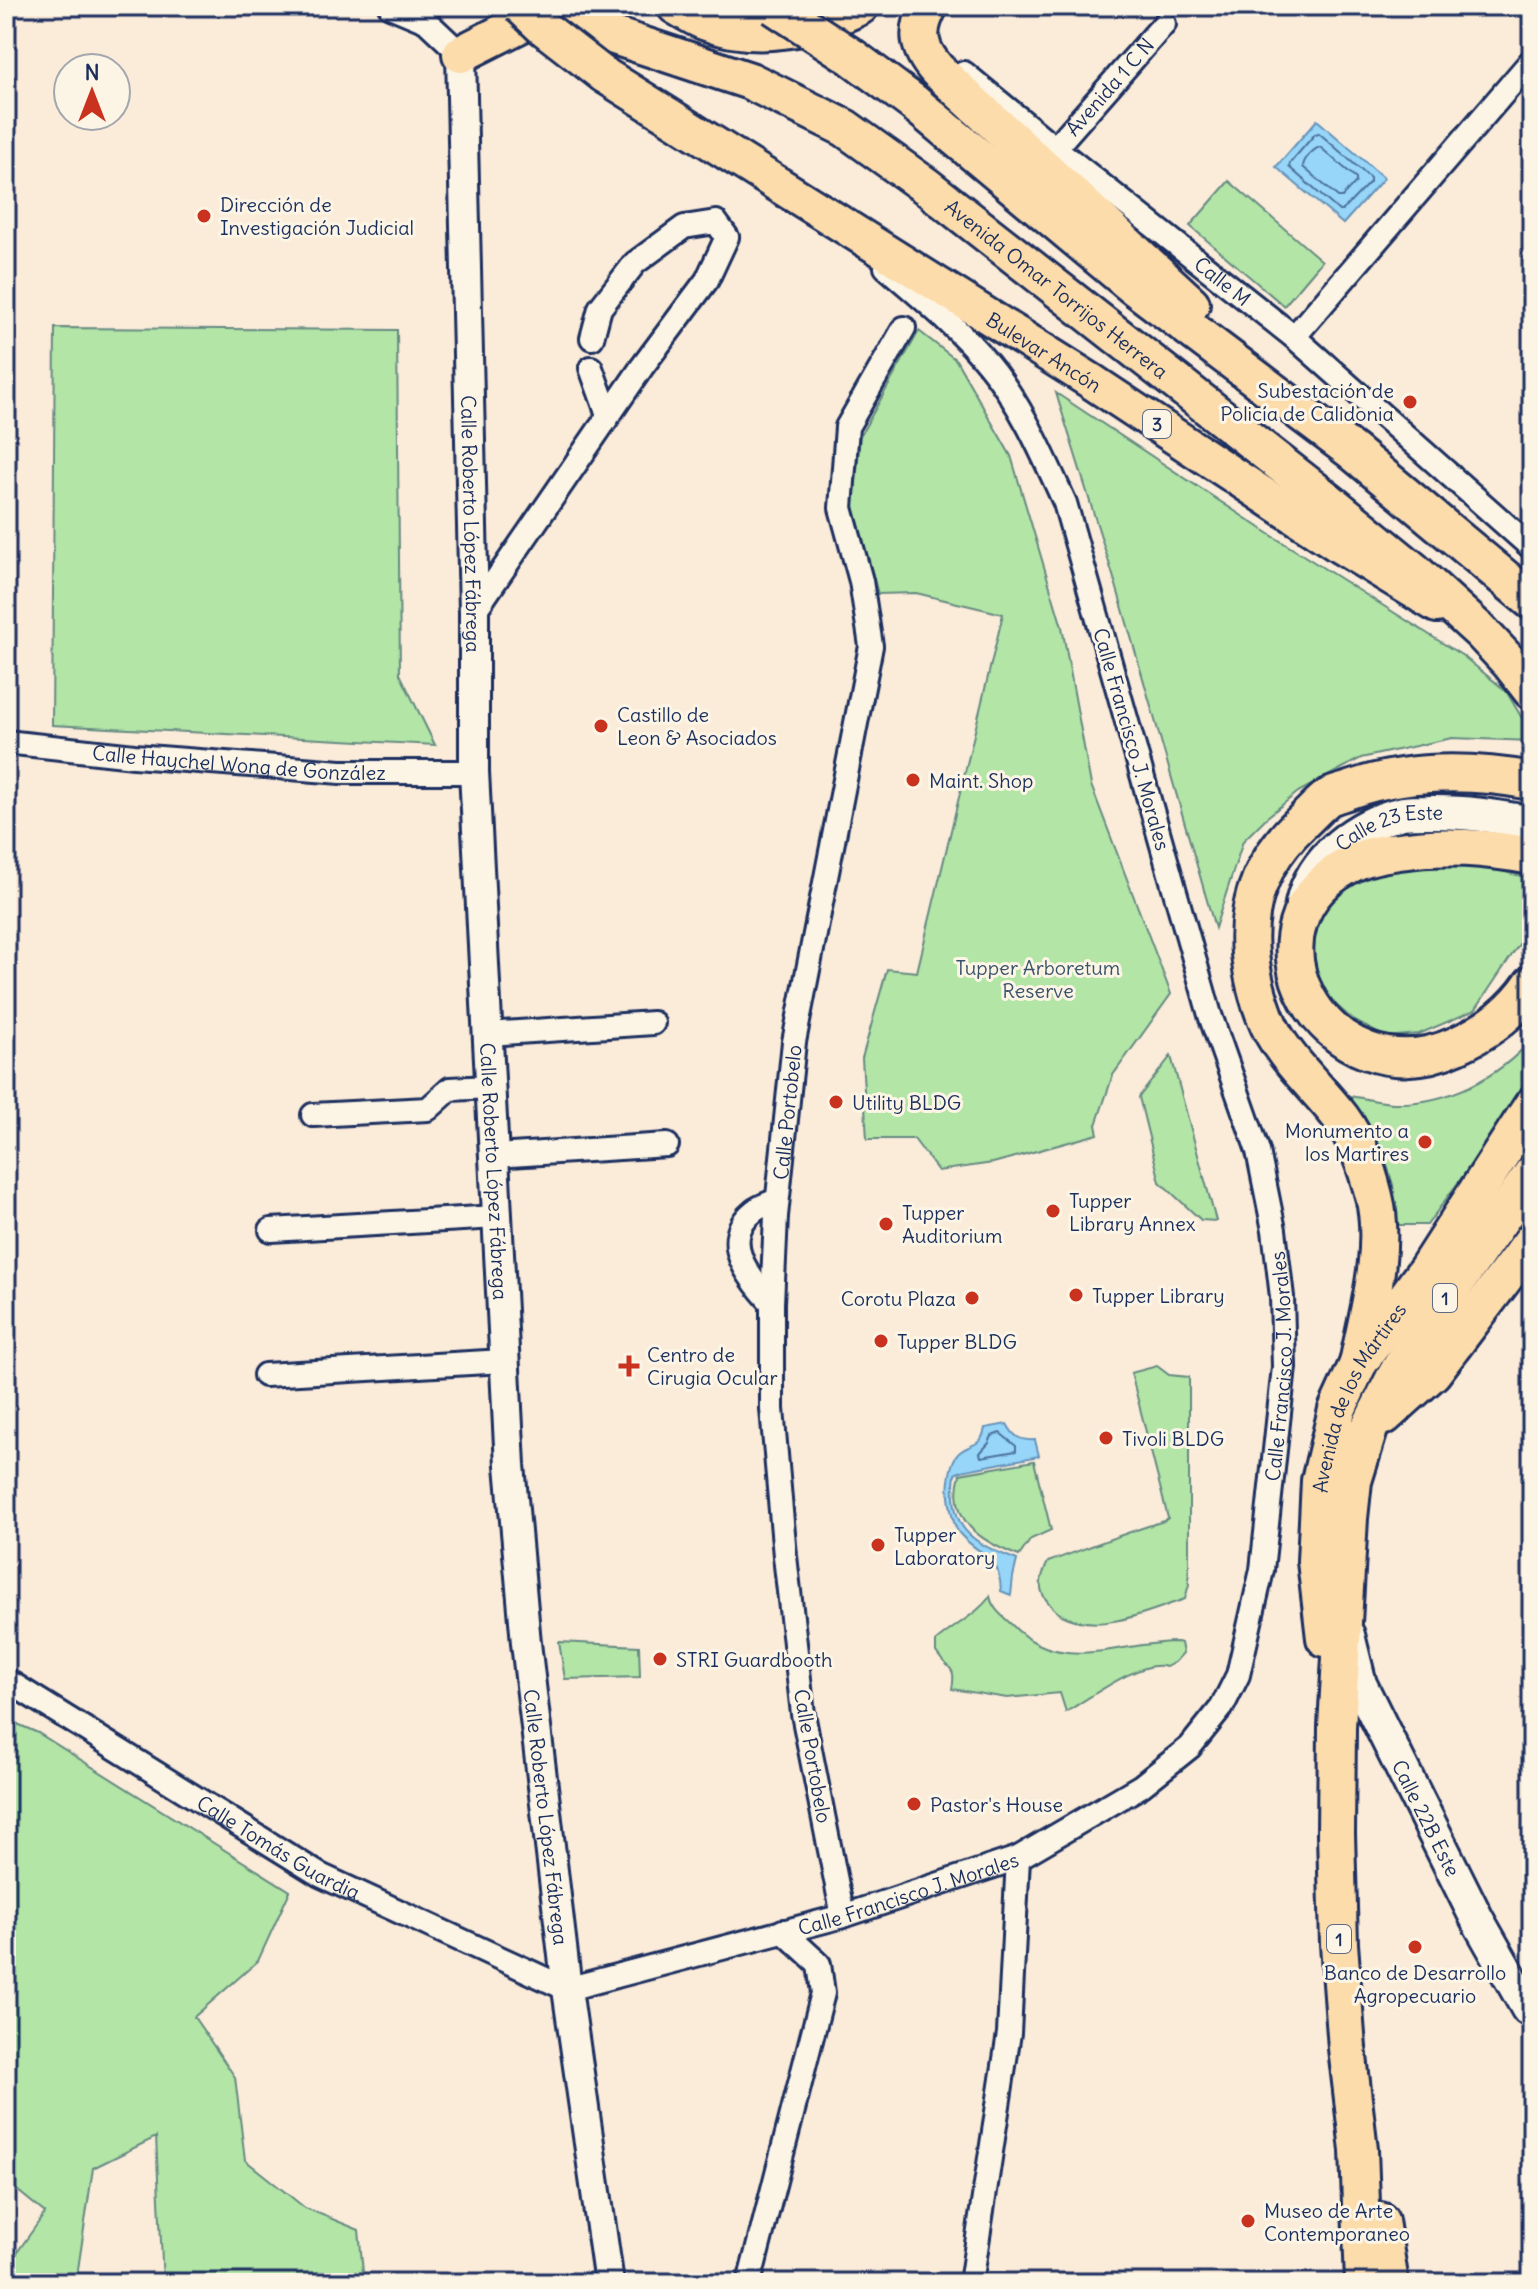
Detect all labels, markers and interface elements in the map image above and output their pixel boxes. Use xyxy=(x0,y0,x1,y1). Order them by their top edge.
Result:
street label: Avenida 1 C N xyxy=(1060,32,1159,140)
north arrow xyxy=(52,52,132,132)
text: N xyxy=(84,58,100,86)
place label: Dirección de Investigación Judicial xyxy=(220,192,414,240)
street label: Avenida Omar Torrijos Herrera xyxy=(940,193,1173,384)
marker: Dirección de Investigación Judicial xyxy=(195,207,213,225)
street label: Calle M xyxy=(1190,251,1256,311)
street label: Bulevar Ancón xyxy=(982,306,1107,397)
place label: Subestación de Policía de Calidonia xyxy=(1220,378,1394,426)
marker: Subestación de Policía de Calidonia xyxy=(1401,393,1419,411)
street label: Calle Roberto López Fábrega xyxy=(456,395,487,653)
road number: 3 xyxy=(1143,410,1171,438)
street label: Calle Francisco J. Morales xyxy=(1088,625,1176,853)
place label: Castillo de Leon & Asociados xyxy=(617,702,777,750)
marker: Castillo de Leon & Asociados xyxy=(592,717,610,735)
street label: Calle Haychel Wong de González xyxy=(91,739,386,785)
place label: Maint. Shop xyxy=(929,768,1033,793)
marker: Maint. Shop xyxy=(904,771,922,789)
street label: Calle 23 Este xyxy=(1330,799,1443,856)
park label: Tupper Arboretum Reserve xyxy=(956,955,1120,1003)
street label: Calle Roberto López Fábrega xyxy=(476,1042,514,1301)
street label: Calle Portobelo xyxy=(767,1043,806,1181)
place label: Utility BLDG xyxy=(852,1090,961,1115)
marker: Utility BLDG xyxy=(827,1093,845,1111)
place label: Monumento a los Martires xyxy=(1285,1118,1409,1166)
marker: Monumento a los Martires xyxy=(1416,1133,1434,1151)
place label: Tupper Library Annex xyxy=(1069,1188,1196,1236)
place label: Tupper Auditorium xyxy=(902,1200,1003,1248)
marker: Tupper Library Annex xyxy=(1044,1202,1062,1220)
marker: Tupper Auditorium xyxy=(877,1215,895,1233)
street label: Calle Francisco J. Morales xyxy=(1259,1250,1297,1482)
place label: Tupper Library xyxy=(1092,1283,1225,1308)
road number: 1 xyxy=(1433,1284,1457,1312)
place label: Corotu Plaza xyxy=(841,1286,956,1311)
marker: Tupper Library xyxy=(1067,1286,1085,1304)
marker: Corotu Plaza xyxy=(963,1289,981,1307)
street label: Avenida de los Mártires xyxy=(1307,1298,1411,1493)
place label: Tupper BLDG xyxy=(897,1329,1017,1354)
marker: Tupper BLDG xyxy=(872,1332,890,1350)
place label: Centro de Cirugia Ocular xyxy=(647,1342,778,1390)
marker: Centro de Cirugia Ocular xyxy=(618,1355,640,1377)
place label: Tivoli BLDG xyxy=(1122,1426,1224,1451)
marker: Tivoli BLDG xyxy=(1097,1429,1115,1447)
place label: Tupper Laboratory xyxy=(894,1522,995,1570)
marker: Tupper Laboratory xyxy=(869,1536,887,1554)
place label: STRI Guardbooth xyxy=(676,1647,833,1672)
marker: STRI Guardbooth xyxy=(651,1650,669,1668)
street label: Calle Portobelo xyxy=(789,1687,837,1825)
street label: Calle Roberto López Fábrega xyxy=(519,1688,574,1946)
street label: Calle 22B Este xyxy=(1387,1755,1466,1880)
street label: Calle Tomás Guardia xyxy=(193,1789,364,1904)
place label: Pastor's House xyxy=(930,1792,1063,1817)
marker: Pastor's House xyxy=(905,1795,923,1813)
street label: Calle Francisco J. Morales xyxy=(795,1846,1022,1940)
road number: 1 xyxy=(1327,1925,1351,1953)
marker: Banco de Desarrollo Agropecuario xyxy=(1406,1938,1424,1956)
place label: Banco de Desarrollo Agropecuario xyxy=(1324,1960,1506,2008)
place label: Museo de Arte Contemporaneo xyxy=(1264,2198,1410,2246)
marker: Museo de Arte Contemporaneo xyxy=(1239,2212,1257,2230)

